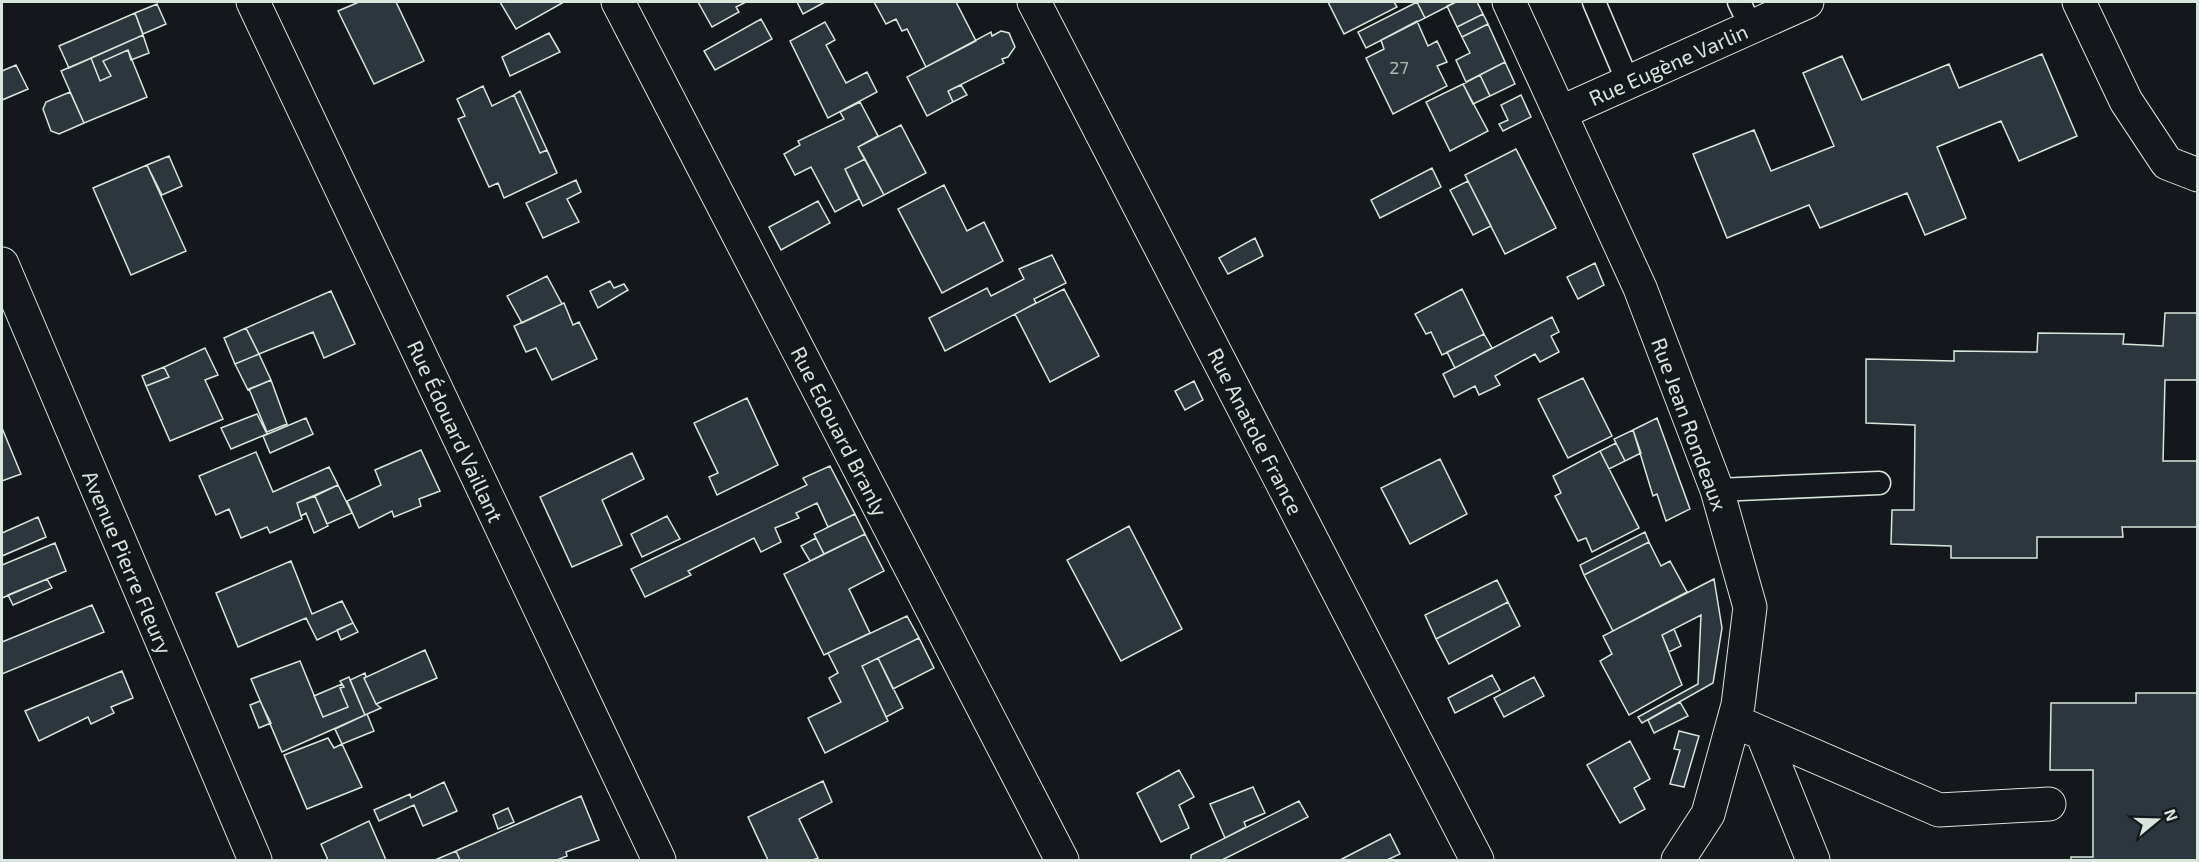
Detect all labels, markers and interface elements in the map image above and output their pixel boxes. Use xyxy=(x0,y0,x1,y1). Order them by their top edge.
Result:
street label: Rue Eugène Varlin xyxy=(1585,18,1751,110)
house number: 27 xyxy=(1389,56,1409,78)
street label: Rue Jean Rondeaux xyxy=(1647,334,1733,514)
street label: Rue Édouard Vaillant xyxy=(403,336,509,526)
street label: Rue Edouard Branly xyxy=(786,342,894,520)
street label: Rue Anatole France xyxy=(1203,343,1309,519)
street label: Avenue Pierre Fleury xyxy=(78,467,178,657)
north arrow xyxy=(2127,790,2187,850)
text: N xyxy=(2161,806,2183,824)

